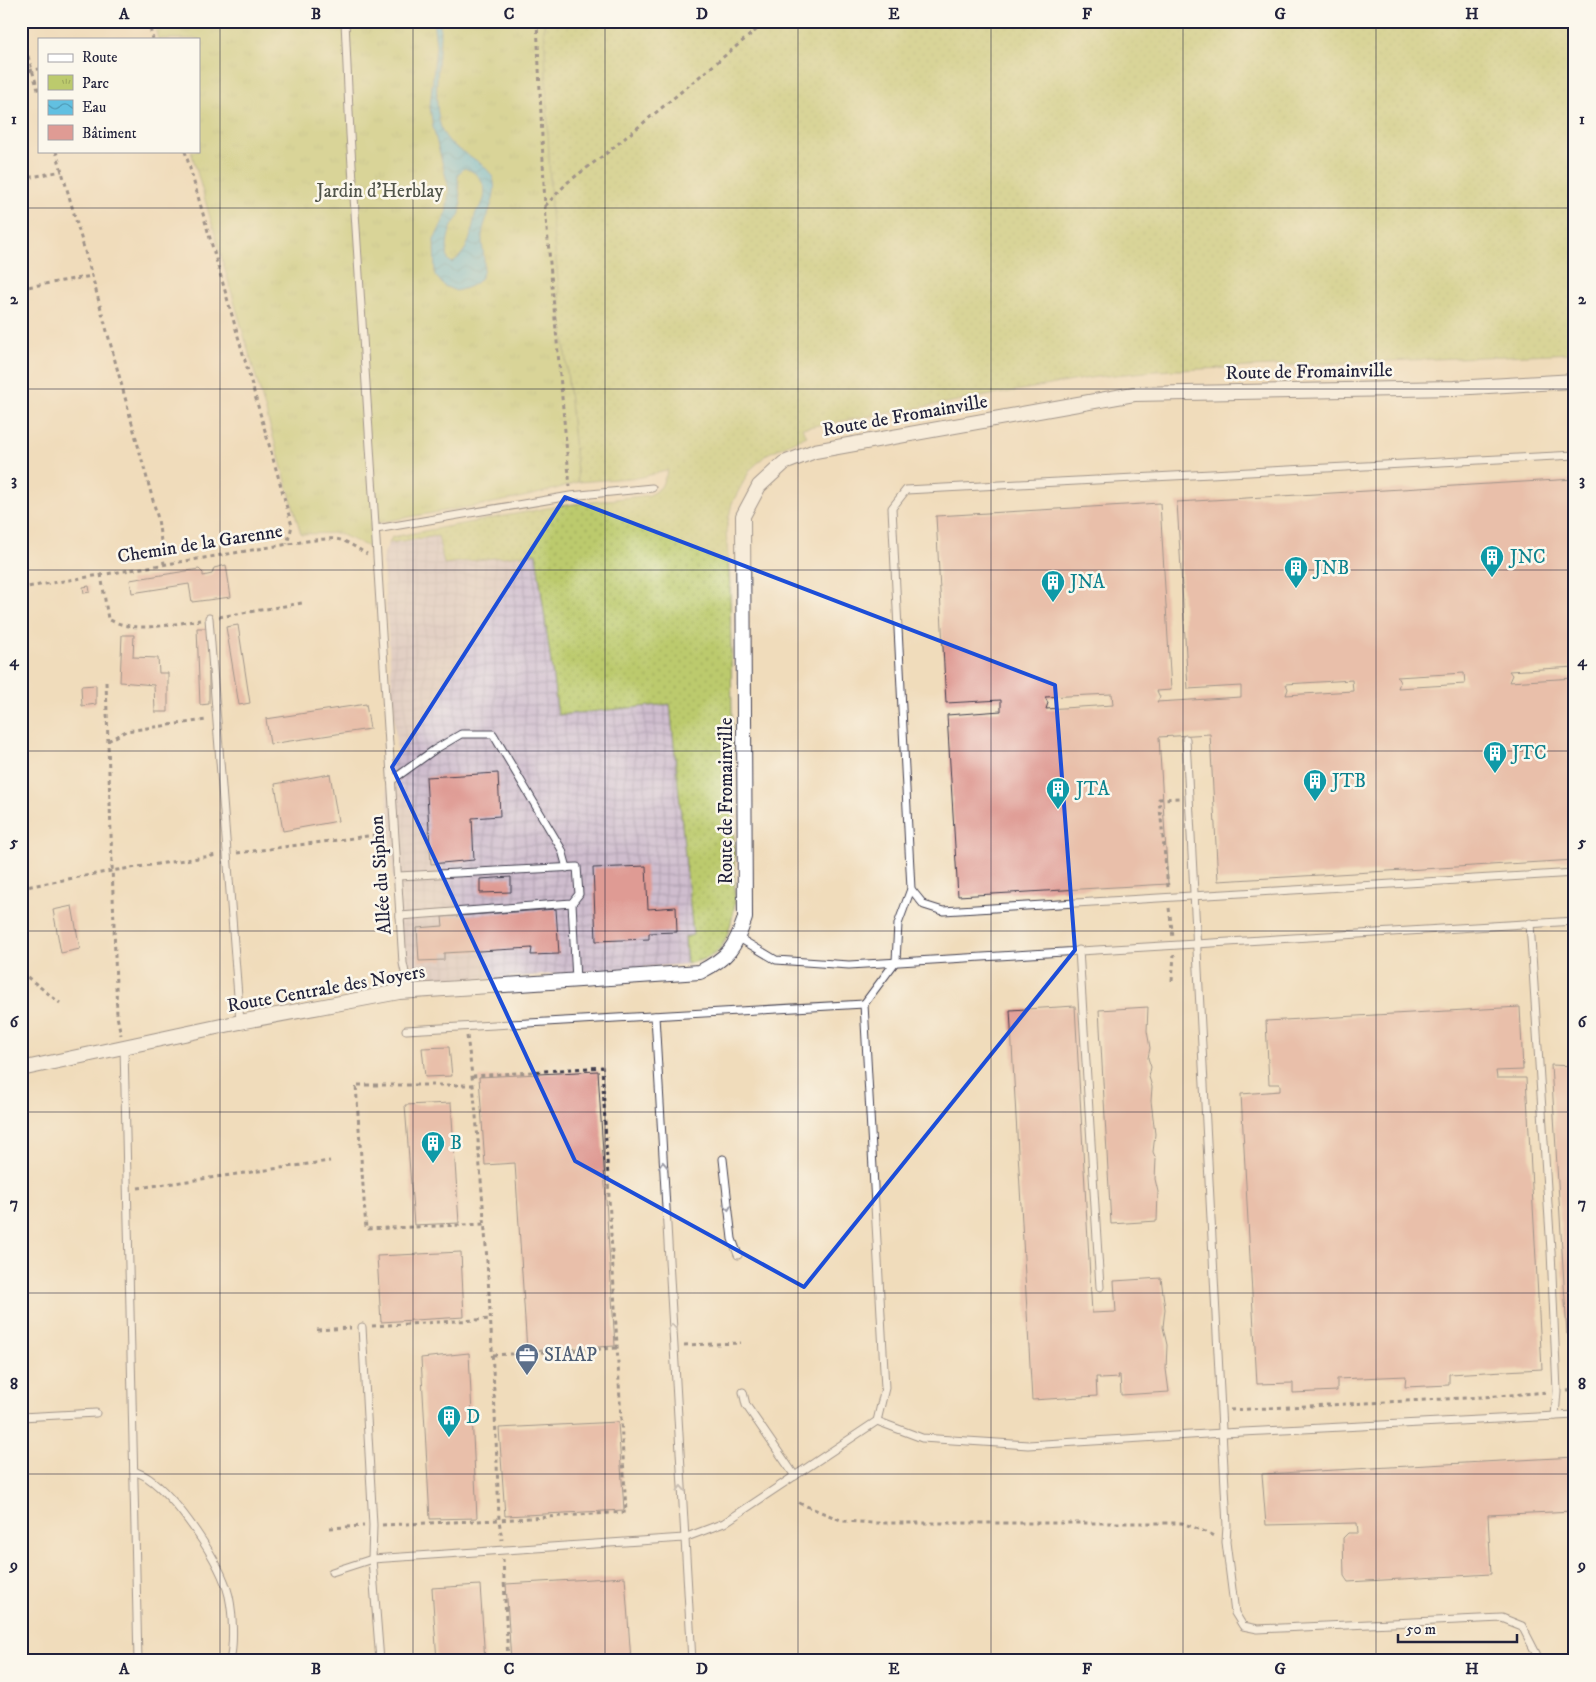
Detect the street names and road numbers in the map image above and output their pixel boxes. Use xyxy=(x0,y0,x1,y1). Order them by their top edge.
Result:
street label: Route de Fromainville xyxy=(1225,359,1393,385)
street label: Route de Fromainville xyxy=(821,390,989,442)
street label: Chemin de la Garenne xyxy=(116,520,284,568)
street label: Route de Fromainville xyxy=(715,717,738,885)
street label: Allée du Siphon xyxy=(365,815,397,935)
street label: Route Centrale des Noyers xyxy=(225,960,427,1018)

